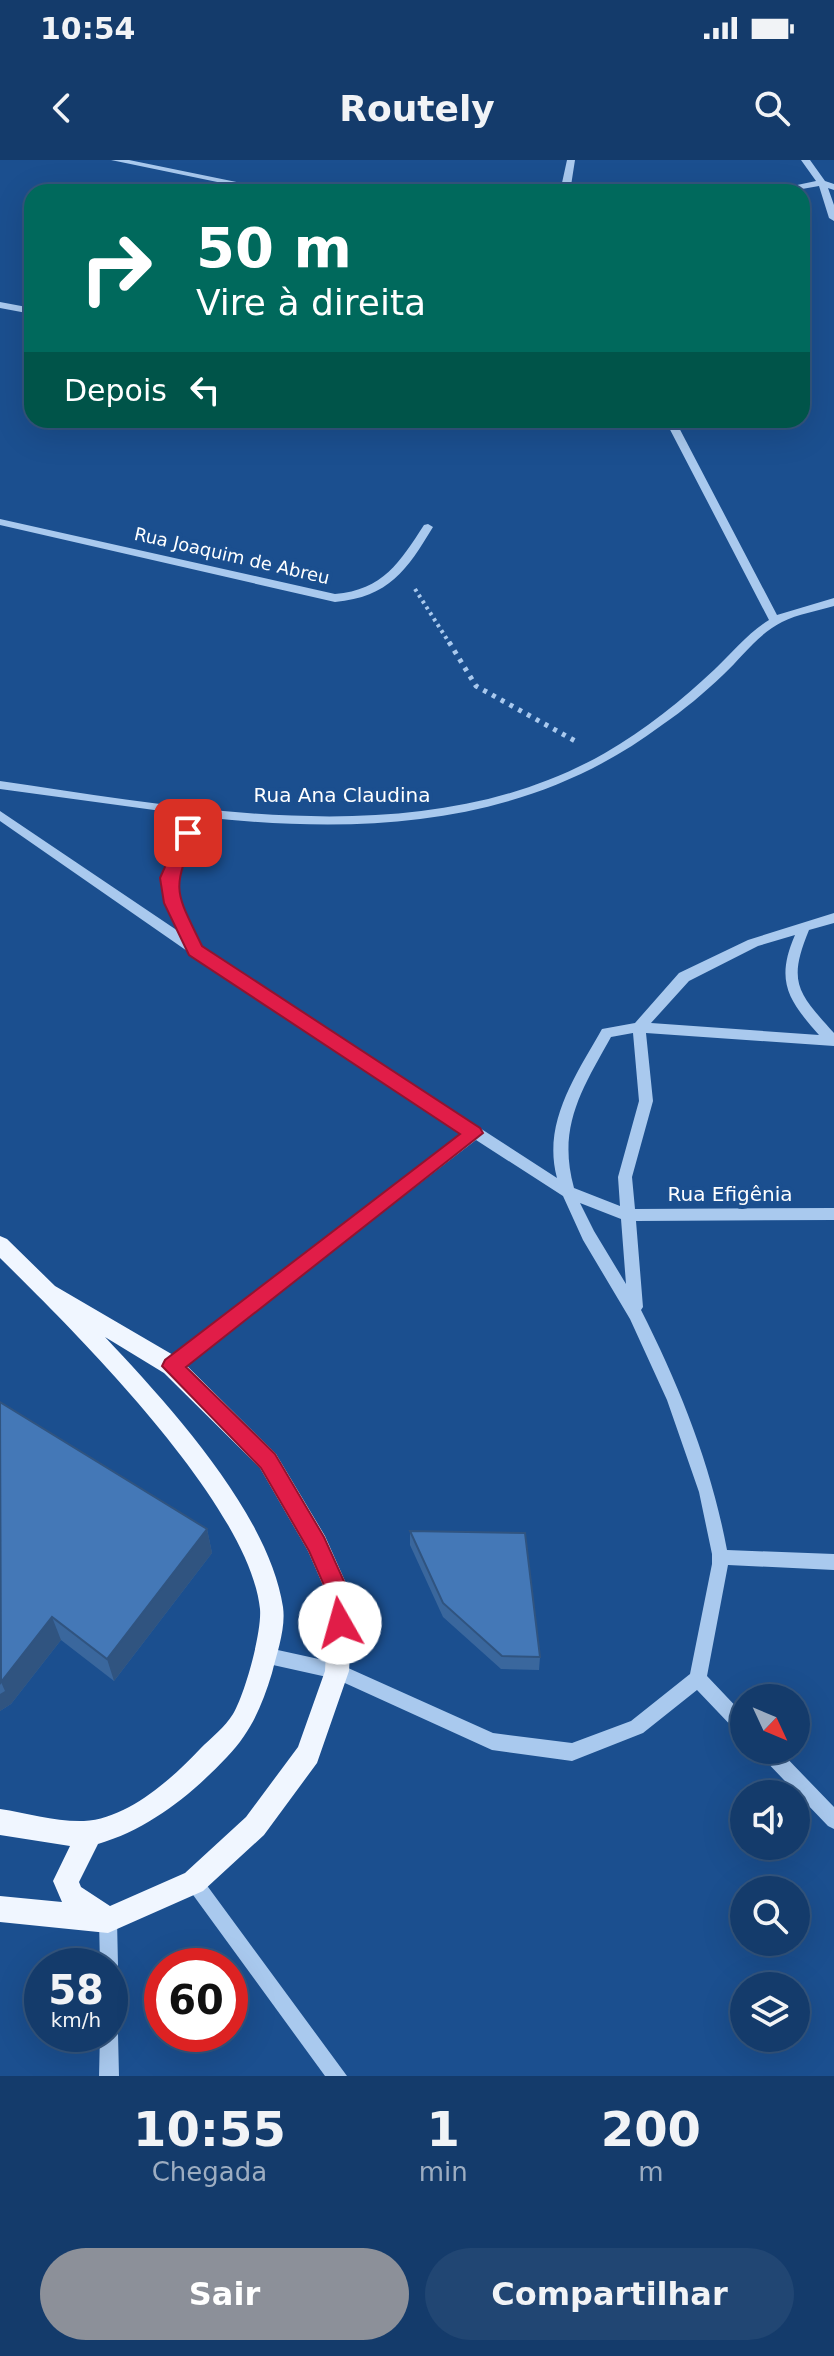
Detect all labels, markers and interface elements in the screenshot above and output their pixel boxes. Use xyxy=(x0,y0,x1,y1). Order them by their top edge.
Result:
text: 10:54 xyxy=(40,11,136,46)
icon: back xyxy=(40,86,84,130)
icon: search xyxy=(750,86,794,130)
text: Routely xyxy=(339,88,495,129)
text: 50 m xyxy=(196,215,352,280)
icon: right xyxy=(64,216,168,320)
text: Vire à direita xyxy=(196,282,426,323)
icon: left xyxy=(183,368,227,412)
text: Depois xyxy=(64,373,167,408)
street label: Rua Joaquim de Abreu xyxy=(132,523,332,588)
street label: Rua Ana Claudina xyxy=(254,783,430,807)
pin xyxy=(154,799,222,867)
icon: arrive xyxy=(166,811,210,855)
street label: Rua Efigênia xyxy=(667,1182,793,1206)
position arrow xyxy=(298,1581,382,1665)
north arrow xyxy=(730,1684,810,1764)
map controls xyxy=(730,1684,810,2052)
button: sound xyxy=(730,1780,810,1860)
button: search xyxy=(730,1876,810,1956)
speed limit sign: 60 xyxy=(144,1948,248,2052)
text: 58 xyxy=(48,1967,104,2013)
button: layers xyxy=(730,1972,810,2052)
text: km/h xyxy=(51,2008,101,2032)
text: 10:55 xyxy=(133,2101,286,2157)
text: 1 xyxy=(427,2101,460,2157)
text: 200 xyxy=(601,2101,701,2157)
text: Chegada xyxy=(152,2157,267,2187)
text: min xyxy=(419,2157,468,2187)
text: m xyxy=(638,2157,664,2187)
button: Sair xyxy=(40,2248,409,2340)
button: Compartilhar xyxy=(425,2248,794,2340)

